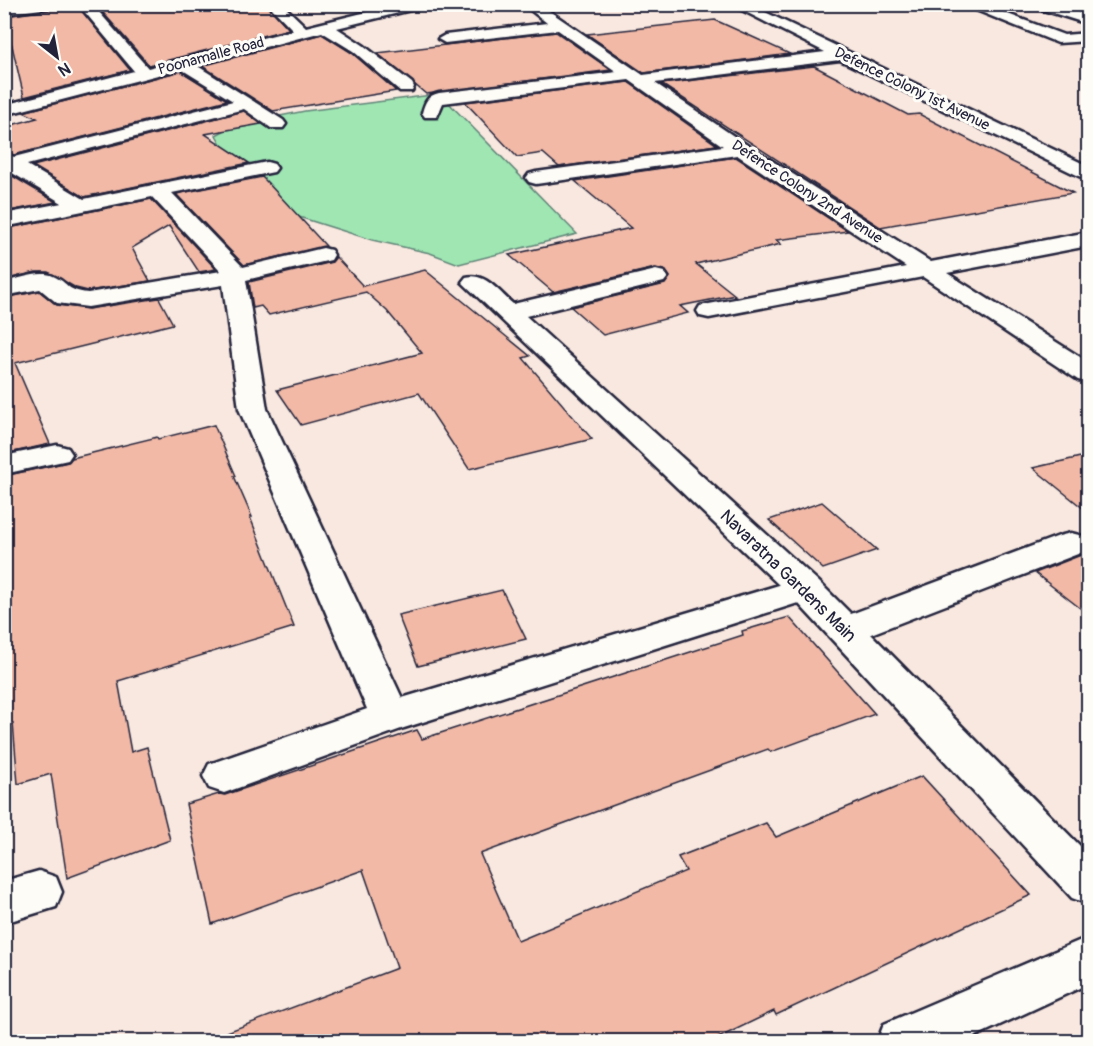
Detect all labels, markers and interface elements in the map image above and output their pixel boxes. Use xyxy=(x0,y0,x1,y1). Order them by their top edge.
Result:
north arrow xyxy=(27,27,87,87)
street label: Poonamalle Road xyxy=(156,33,266,79)
street label: Defence Colony 1st Avenue xyxy=(831,43,993,135)
text: N xyxy=(54,58,74,80)
street label: Defence Colony 2nd Avenue xyxy=(728,136,887,248)
street label: Navaratna Gardens Main xyxy=(715,505,861,647)

